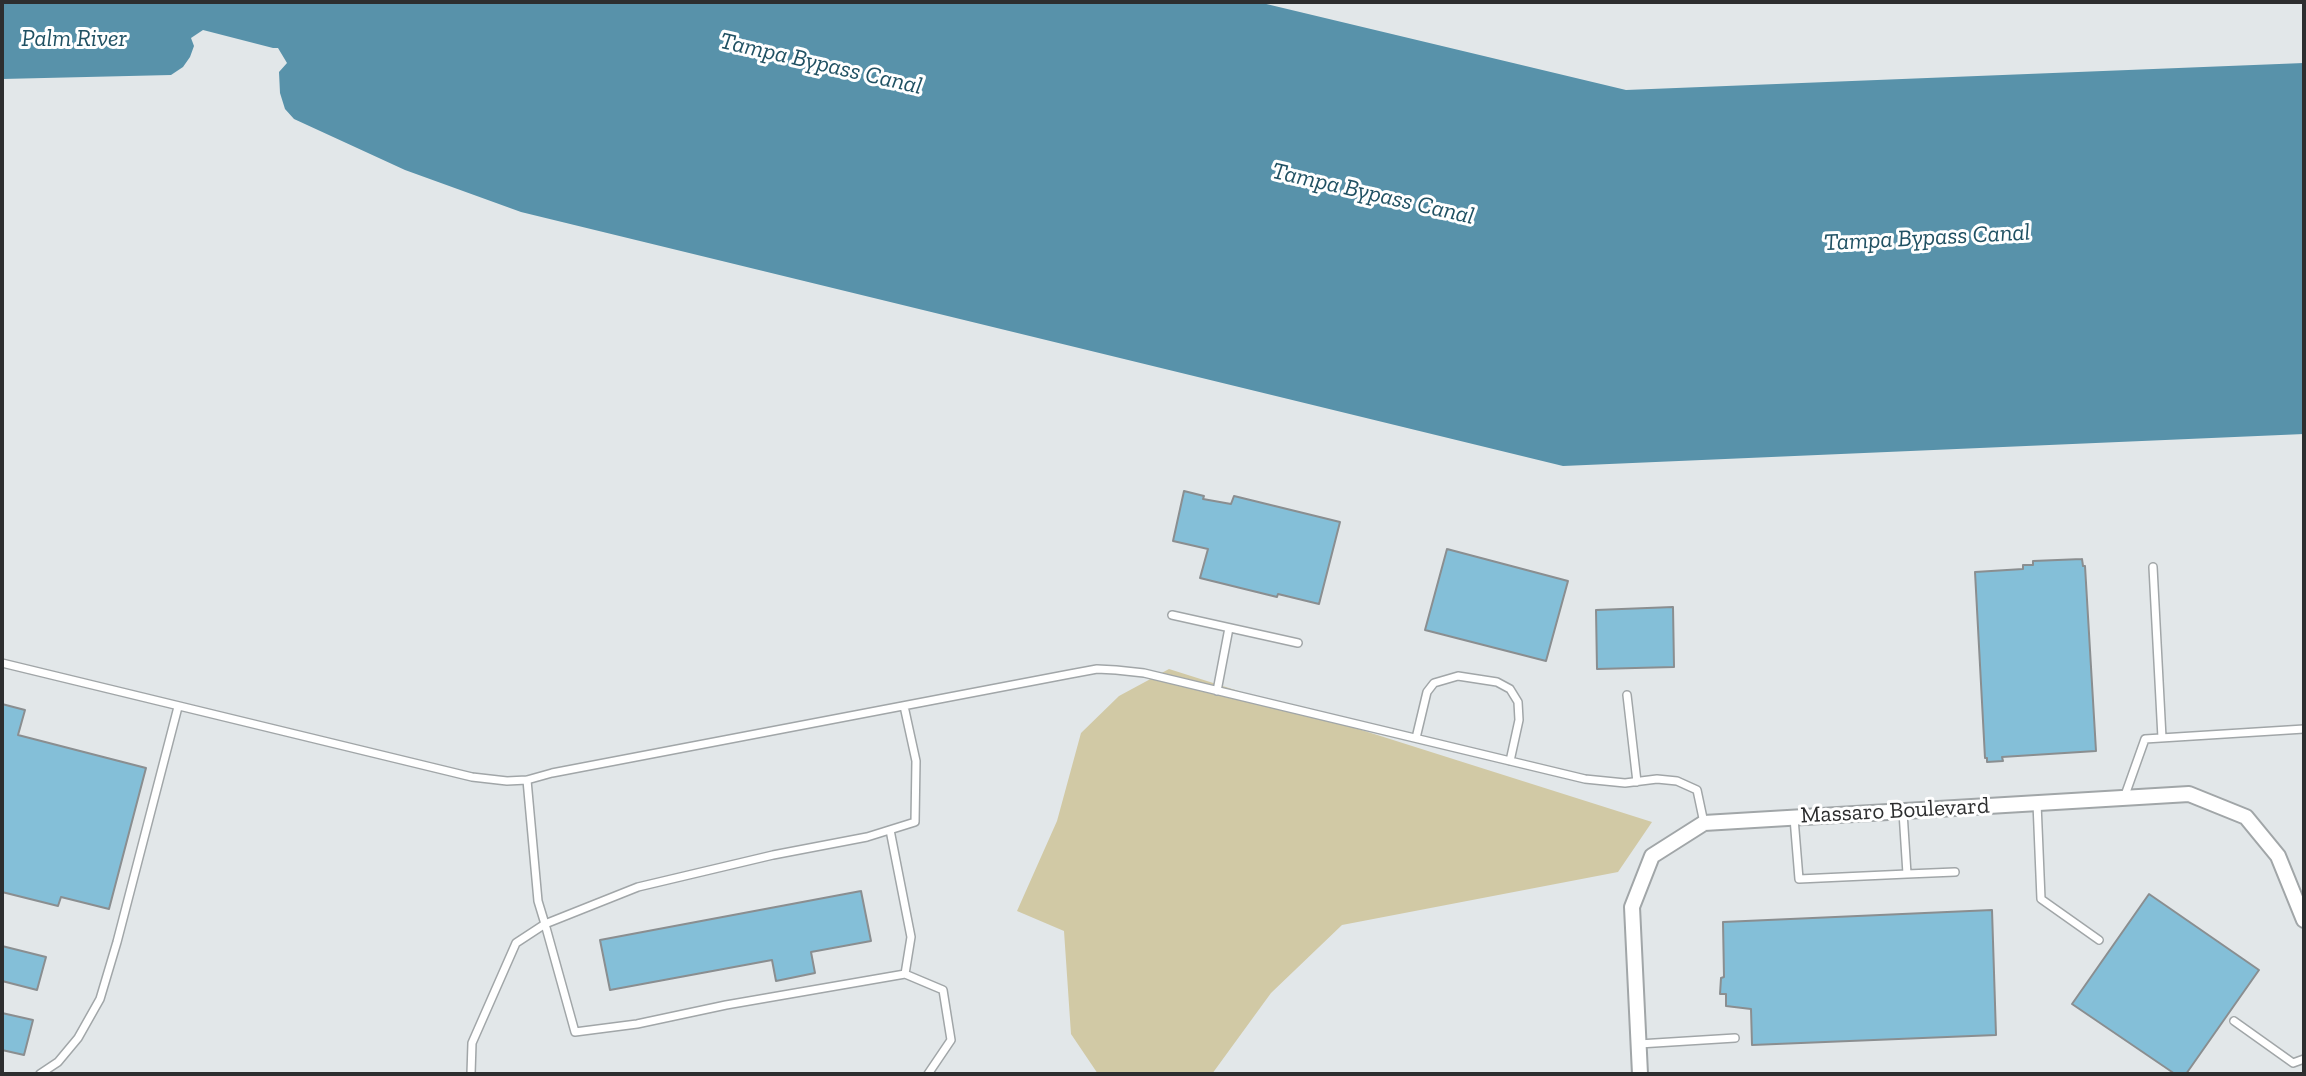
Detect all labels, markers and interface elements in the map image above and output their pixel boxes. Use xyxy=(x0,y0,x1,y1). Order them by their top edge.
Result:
water label: Palm River xyxy=(21,25,127,53)
water label: Tampa Bypass Canal xyxy=(717,27,925,101)
water label: Tampa Bypass Canal xyxy=(1269,157,1477,231)
water label: Tampa Bypass Canal xyxy=(1823,218,2031,258)
street label: Massaro Boulevard xyxy=(1800,792,1990,830)

